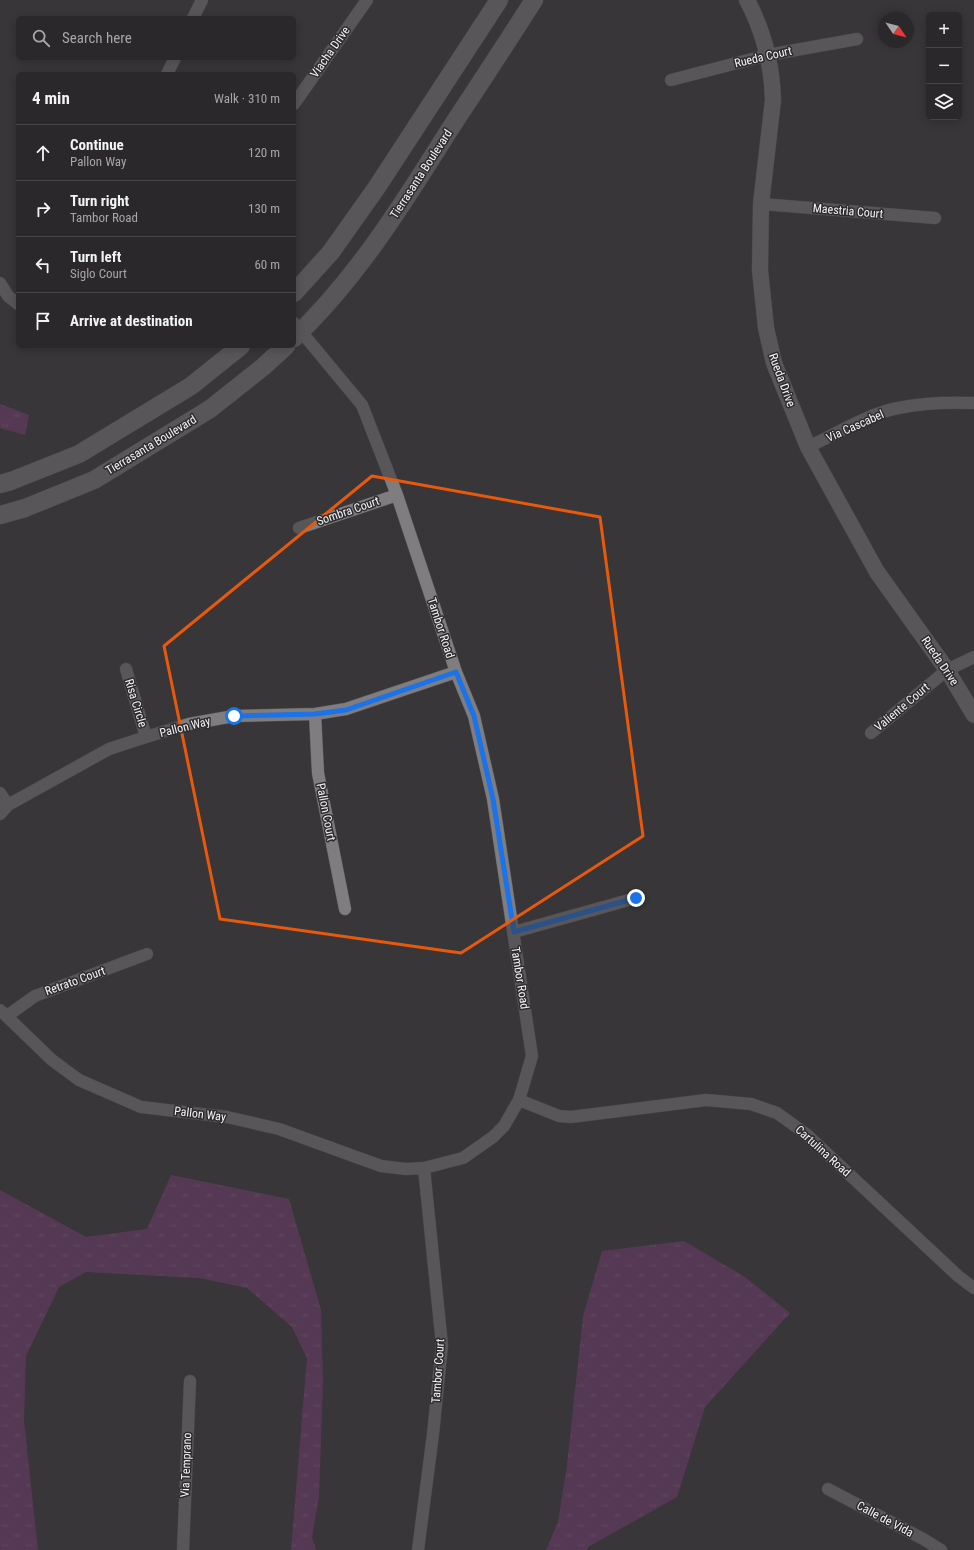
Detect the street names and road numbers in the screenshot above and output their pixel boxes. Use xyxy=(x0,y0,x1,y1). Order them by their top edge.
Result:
street label: Viacha Drive xyxy=(307,24,353,80)
street label: Rueda Court xyxy=(733,44,793,70)
street label: Tierrasanta Boulevard xyxy=(387,127,455,221)
street label: Maestria Court xyxy=(812,201,884,221)
street label: Rueda Drive xyxy=(766,351,798,409)
street label: Via Cascabel xyxy=(824,407,886,445)
street label: Tierrasanta Boulevard xyxy=(103,412,199,478)
street label: Sombra Court xyxy=(315,494,382,528)
street label: Tambor Road xyxy=(425,596,457,660)
street label: Rueda Drive xyxy=(918,634,962,689)
street label: Risa Circle xyxy=(122,677,150,729)
street label: Valiente Court xyxy=(872,680,933,734)
street label: Pallon Way xyxy=(158,714,212,740)
street label: Pallon Court xyxy=(314,782,339,843)
street label: Tambor Road xyxy=(508,946,532,1010)
street label: Retrato Court xyxy=(43,963,107,998)
street label: Pallon Way xyxy=(173,1104,227,1124)
street label: Cartulina Road xyxy=(792,1122,854,1180)
street label: Tambor Court xyxy=(429,1338,447,1404)
street label: Via Temprano xyxy=(178,1432,194,1498)
street label: Calle de Vida xyxy=(854,1498,916,1540)

